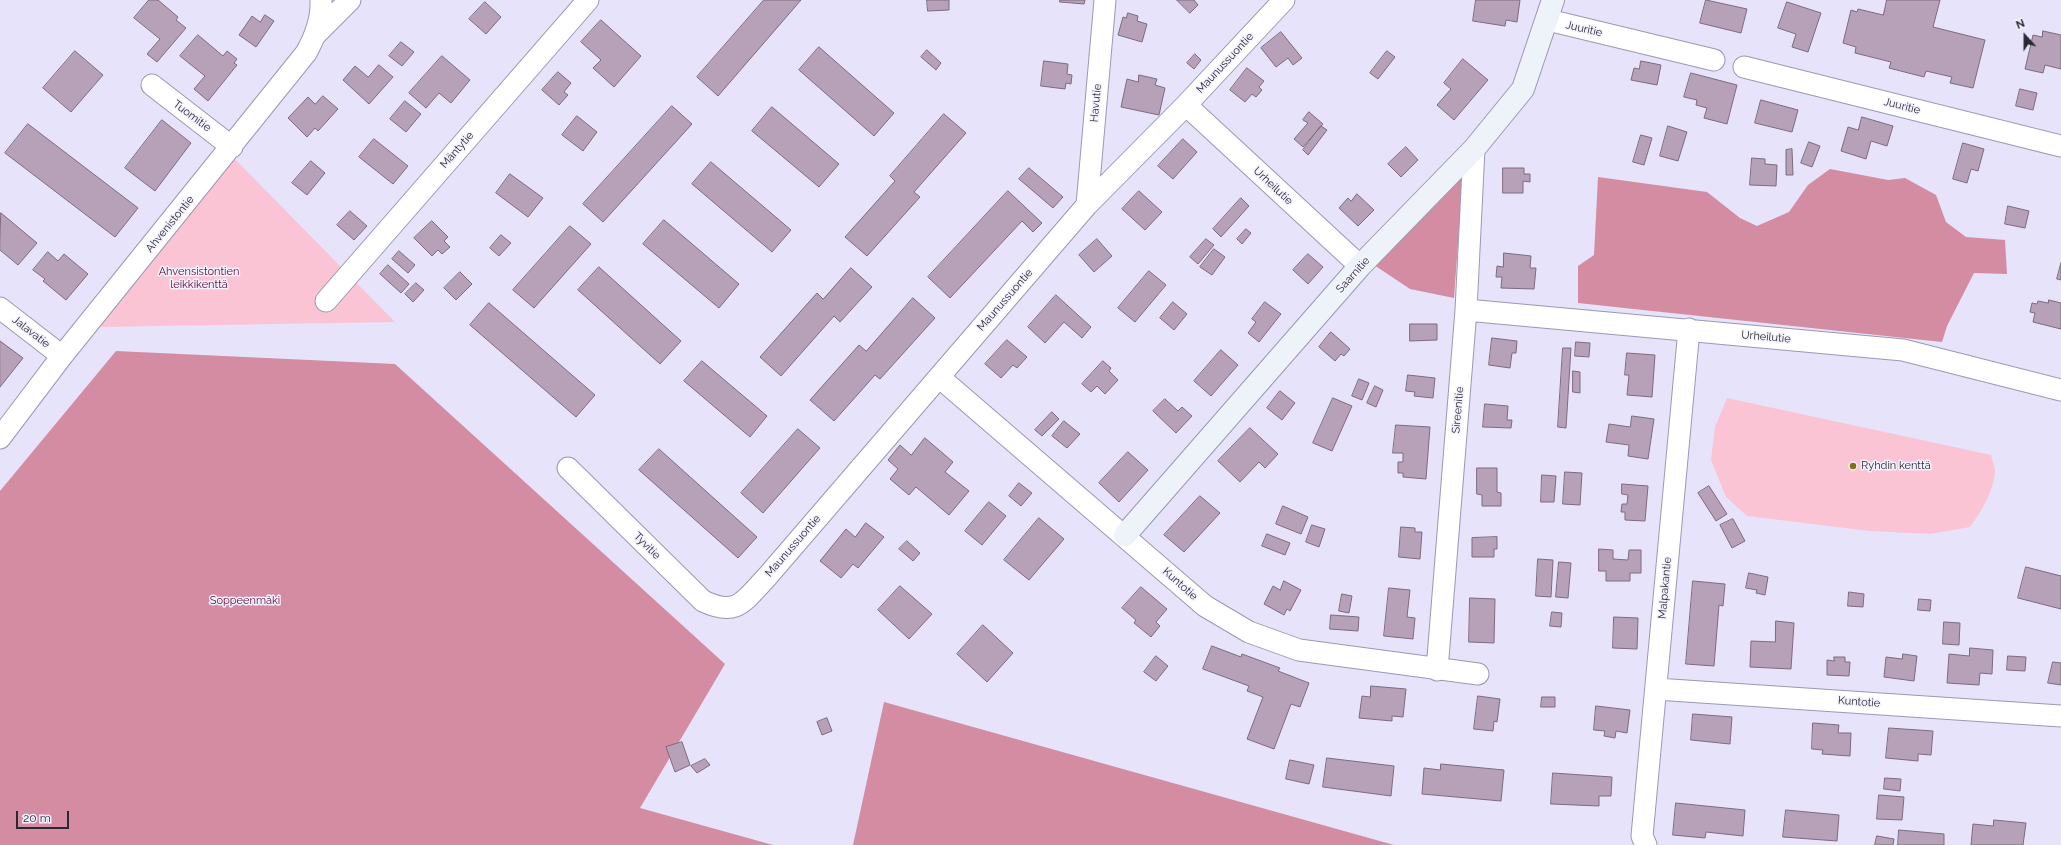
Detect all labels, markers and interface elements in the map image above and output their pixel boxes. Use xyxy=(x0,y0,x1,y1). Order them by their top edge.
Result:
north arrow xyxy=(2005,16,2045,56)
text: N xyxy=(2014,17,2027,32)
street label: Juuritie xyxy=(1564,18,1604,40)
street label: Maunussuontie xyxy=(1194,30,1256,96)
street label: Havutie xyxy=(1088,83,1104,123)
street label: Juuritie xyxy=(1882,95,1922,117)
street label: Tuomitie xyxy=(170,98,214,134)
street label: Mäntytie xyxy=(438,129,476,171)
street label: Urheilutie xyxy=(1250,164,1296,208)
street label: Ahvenistontie xyxy=(143,193,197,255)
street label: Saarnitie xyxy=(1333,254,1373,296)
park label: Ahvensistontien leikkikenttä xyxy=(159,265,239,291)
street label: Maunussuontie xyxy=(975,266,1035,334)
street label: Jalavatie xyxy=(10,313,52,351)
street label: Urheilutie xyxy=(1741,328,1791,346)
street label: Sireenitie xyxy=(1449,386,1467,434)
place label: Ryhdin kenttä xyxy=(1861,459,1931,473)
marker: Ryhdin kenttä xyxy=(1848,461,1858,471)
street label: Maunussuontie xyxy=(763,512,823,580)
street label: Tyvitie xyxy=(631,530,663,562)
street label: Malpakantie xyxy=(1656,557,1674,619)
street label: Kuntotie xyxy=(1160,565,1200,603)
park label: Soppeenmäki xyxy=(210,594,280,608)
street label: Kuntotie xyxy=(1837,694,1881,710)
scale bar xyxy=(18,803,71,829)
text: 20 m xyxy=(23,811,51,825)

